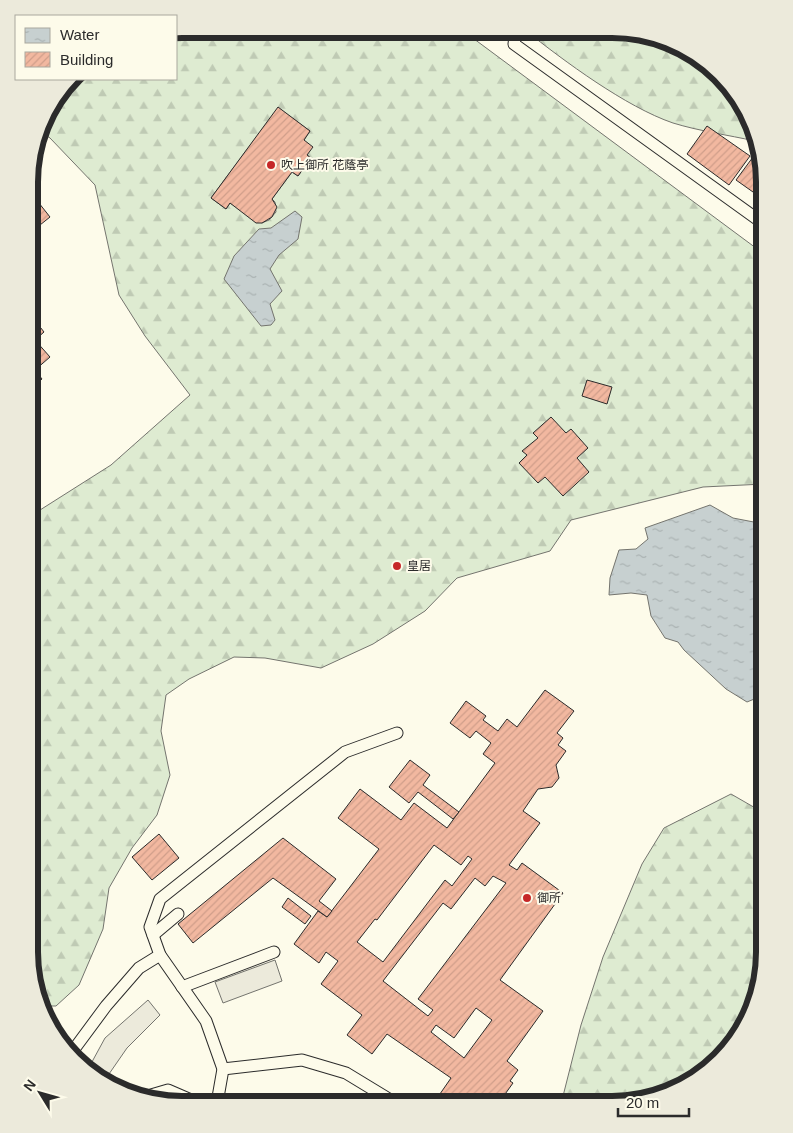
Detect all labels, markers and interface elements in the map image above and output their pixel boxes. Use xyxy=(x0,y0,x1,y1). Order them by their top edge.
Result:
legend xyxy=(15,15,178,80)
text: Water xyxy=(60,26,99,43)
text: Building xyxy=(60,51,113,68)
place label: 吹上御所 花蔭亭 xyxy=(281,158,368,172)
marker: 吹上御所 花蔭亭 xyxy=(265,159,277,171)
place label: 皇居 xyxy=(407,559,431,573)
marker: 皇居 xyxy=(391,560,403,572)
place label: 御所 xyxy=(537,891,561,905)
marker: 御所 xyxy=(521,892,533,904)
north arrow xyxy=(15,1068,65,1118)
text: N xyxy=(20,1076,39,1094)
scale bar xyxy=(618,1086,689,1118)
text: 20 m xyxy=(626,1094,659,1111)

